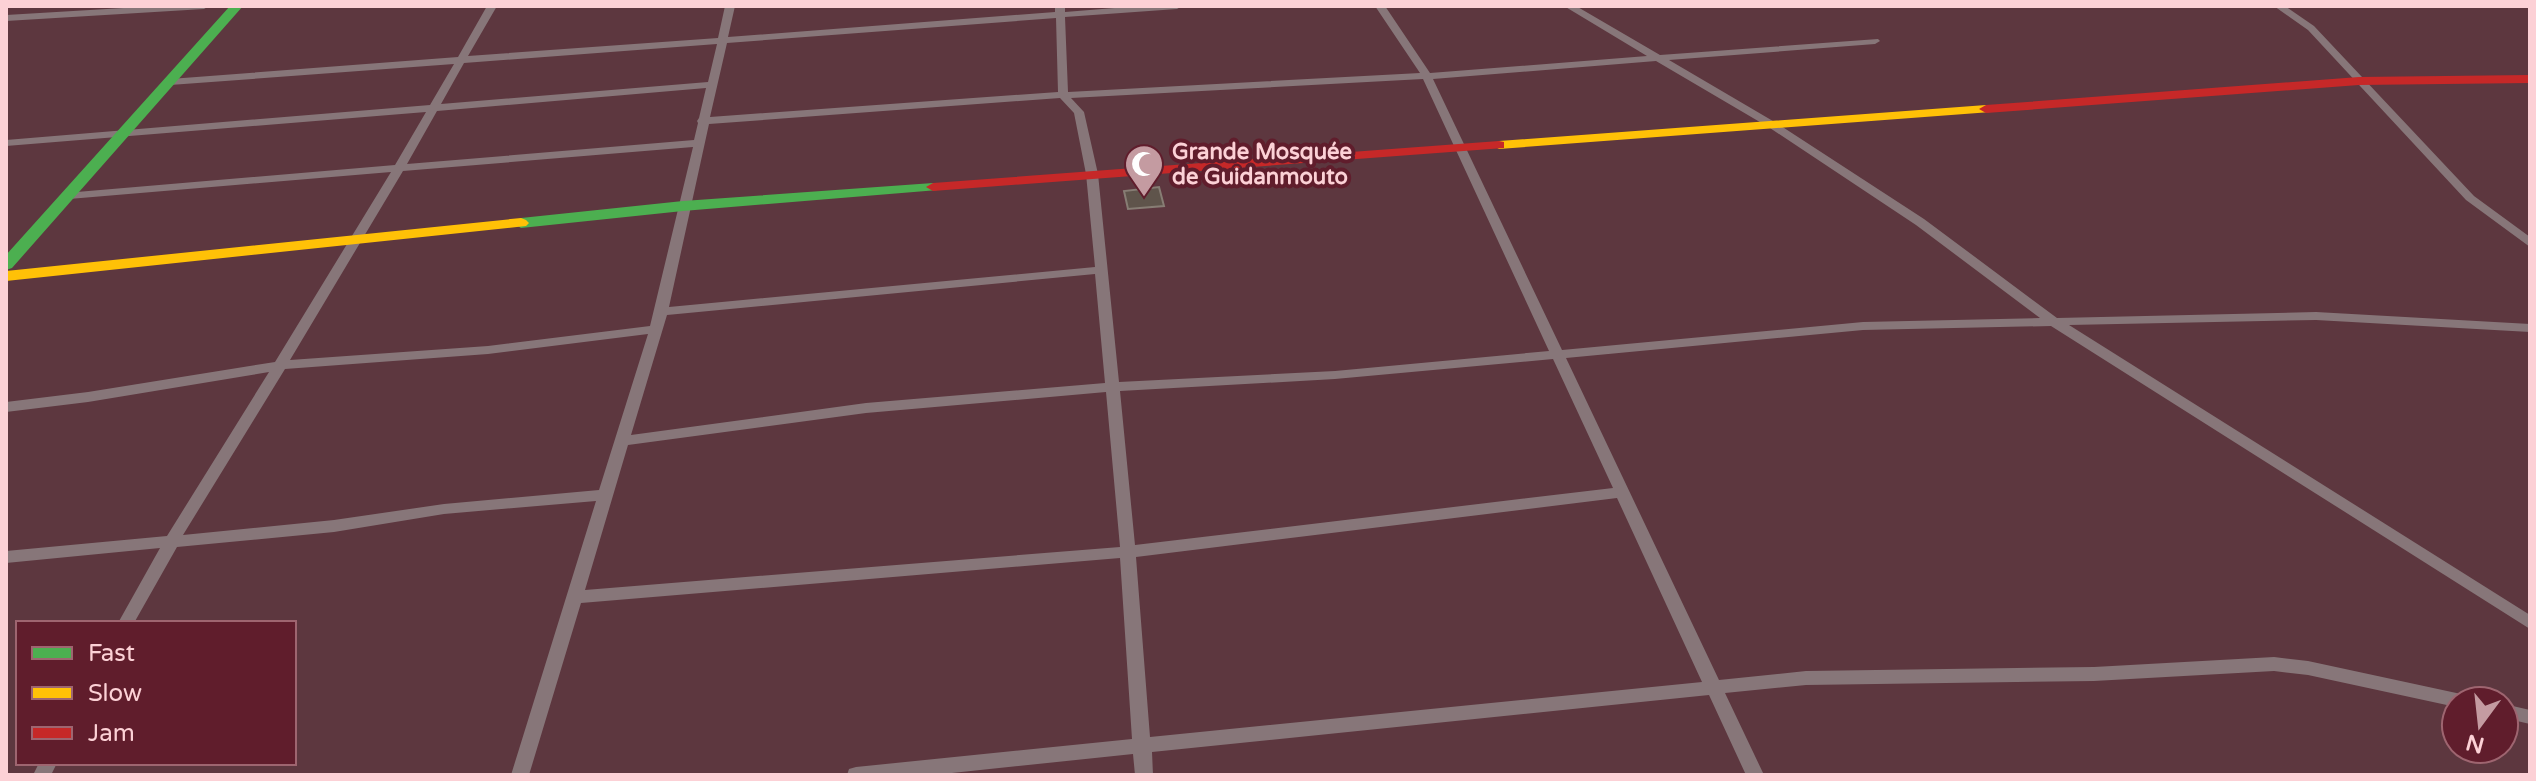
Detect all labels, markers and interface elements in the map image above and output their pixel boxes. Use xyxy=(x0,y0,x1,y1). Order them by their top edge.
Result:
place label: Grande Mosquée de Guidanmouto xyxy=(1172,139,1352,190)
mosque icon: Grande Mosquée de Guidanmouto xyxy=(1123,143,1165,198)
legend xyxy=(16,621,296,765)
text: Fast xyxy=(88,639,135,668)
text: Slow xyxy=(88,679,142,708)
north arrow xyxy=(2440,685,2520,765)
text: Jam xyxy=(88,719,135,748)
text: N xyxy=(2463,729,2487,758)

